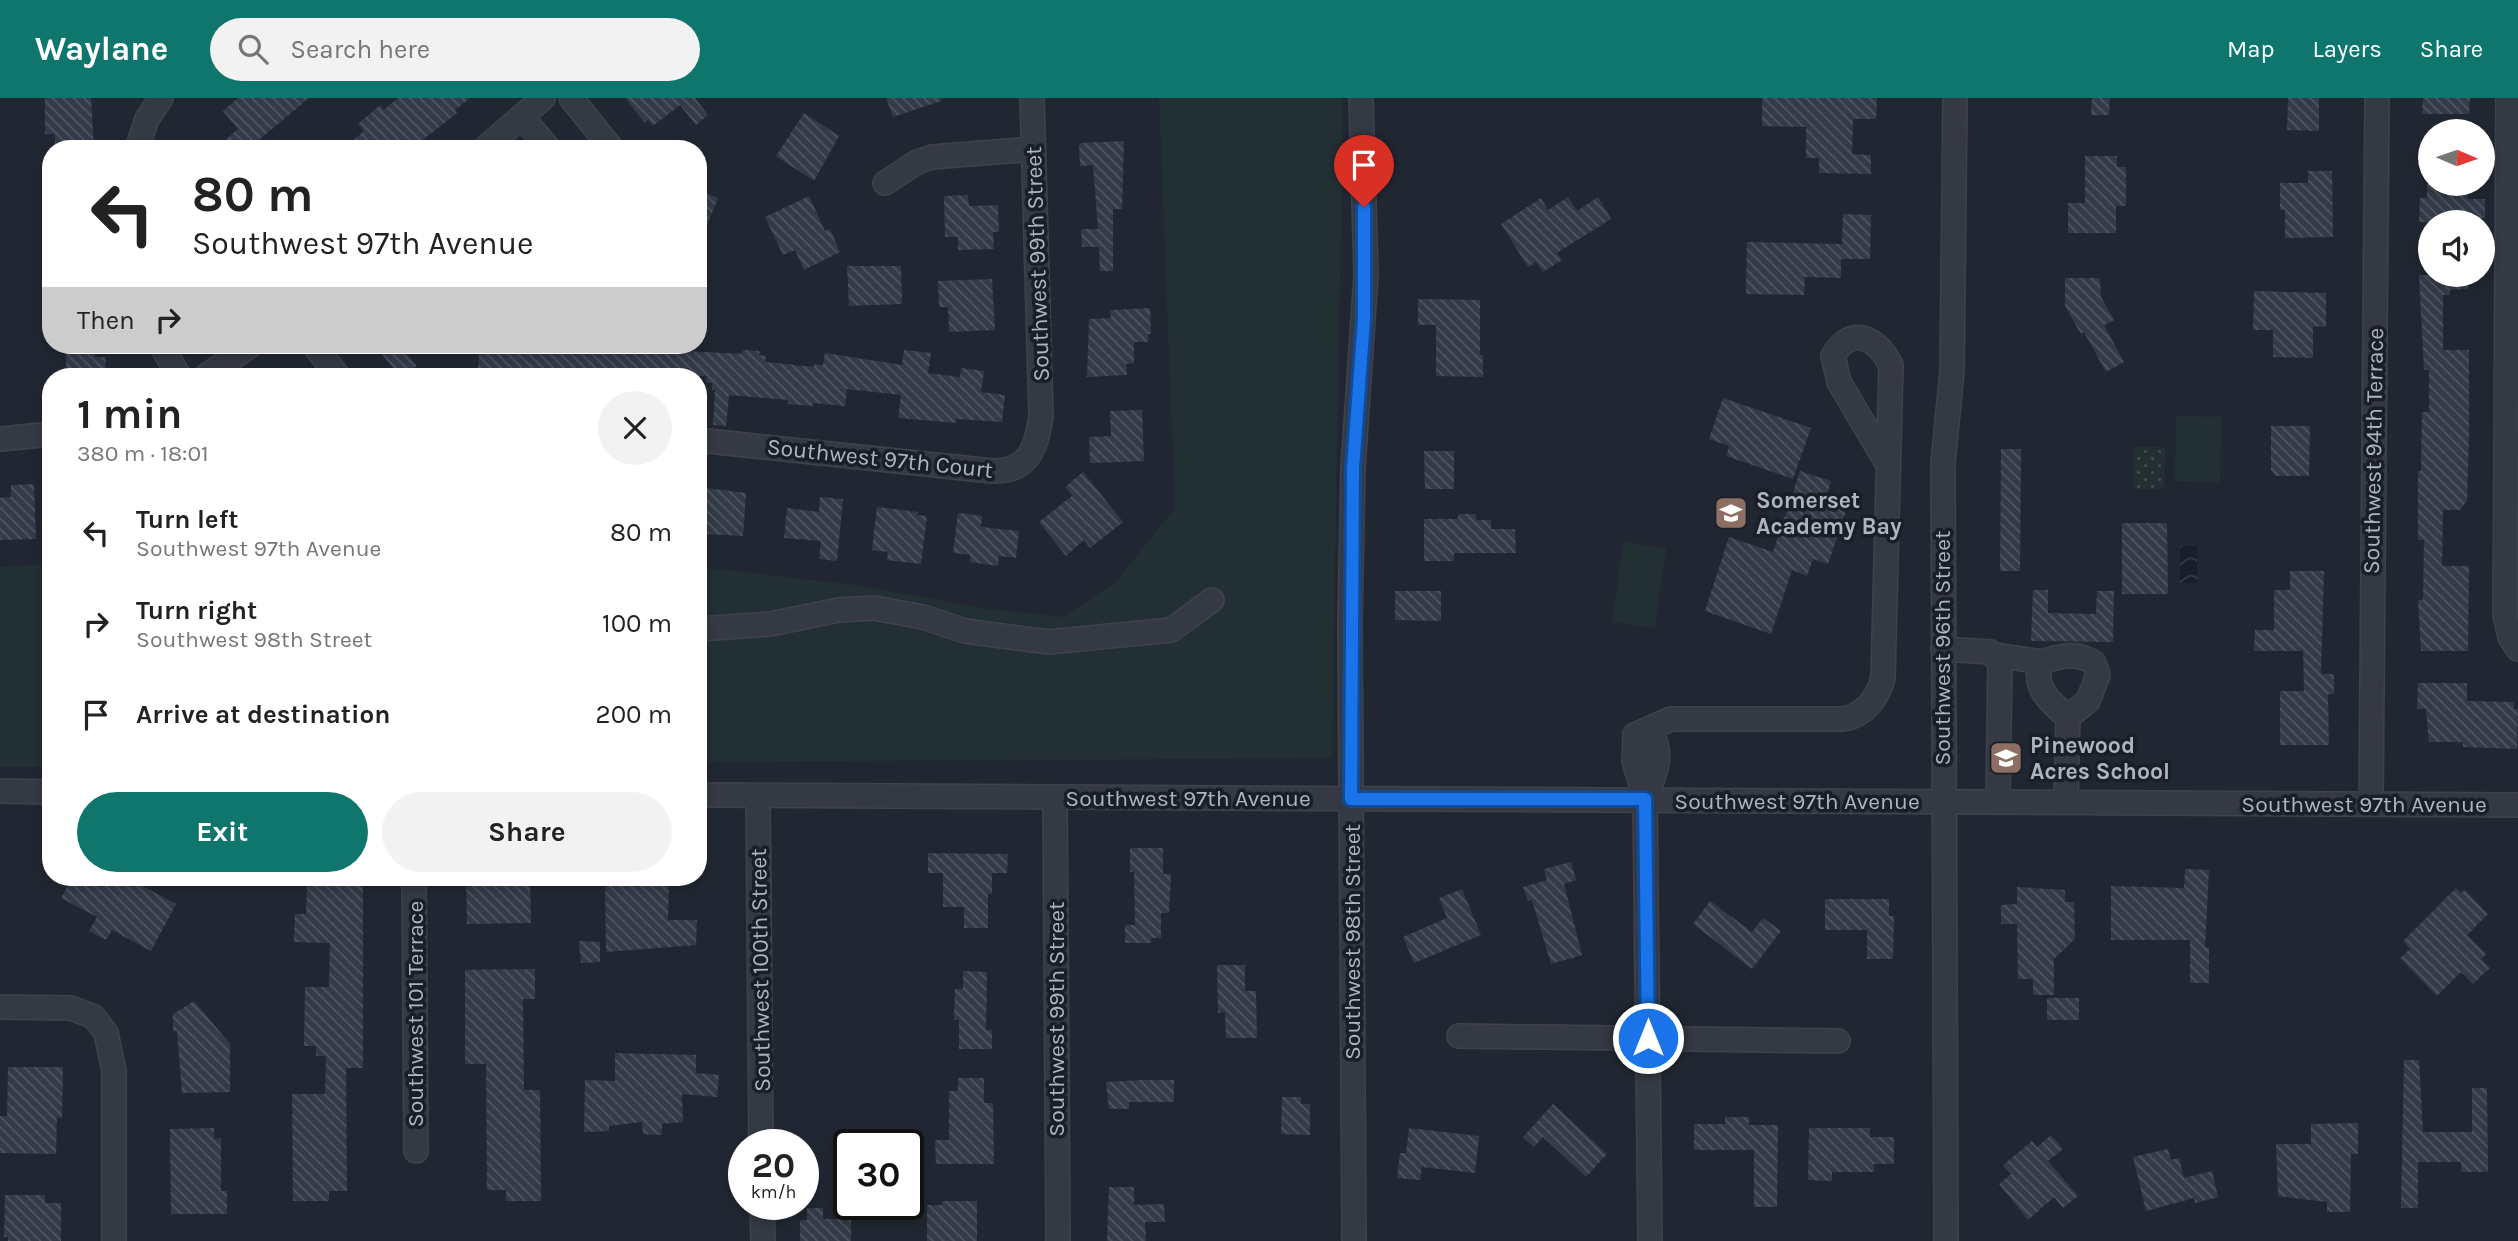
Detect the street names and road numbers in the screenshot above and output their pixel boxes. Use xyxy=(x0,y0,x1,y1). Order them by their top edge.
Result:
street label: Southwest 99th Street xyxy=(1020,146,1055,382)
street label: Southwest 94th Terrace xyxy=(2358,328,2389,574)
street label: Southwest 97th Court xyxy=(766,433,995,484)
street label: Southwest 96th Street xyxy=(1929,530,1956,766)
street label: Southwest 97th Avenue xyxy=(1065,785,1311,812)
street label: Southwest 97th Avenue xyxy=(1674,788,1920,815)
street label: Southwest 97th Avenue xyxy=(2241,791,2487,818)
street label: Southwest 98th Street xyxy=(1339,824,1366,1060)
street label: Southwest 100th Street xyxy=(745,848,776,1092)
street label: Southwest 101 Terrace xyxy=(402,901,429,1127)
street label: Southwest 99th Street xyxy=(1043,901,1070,1137)

